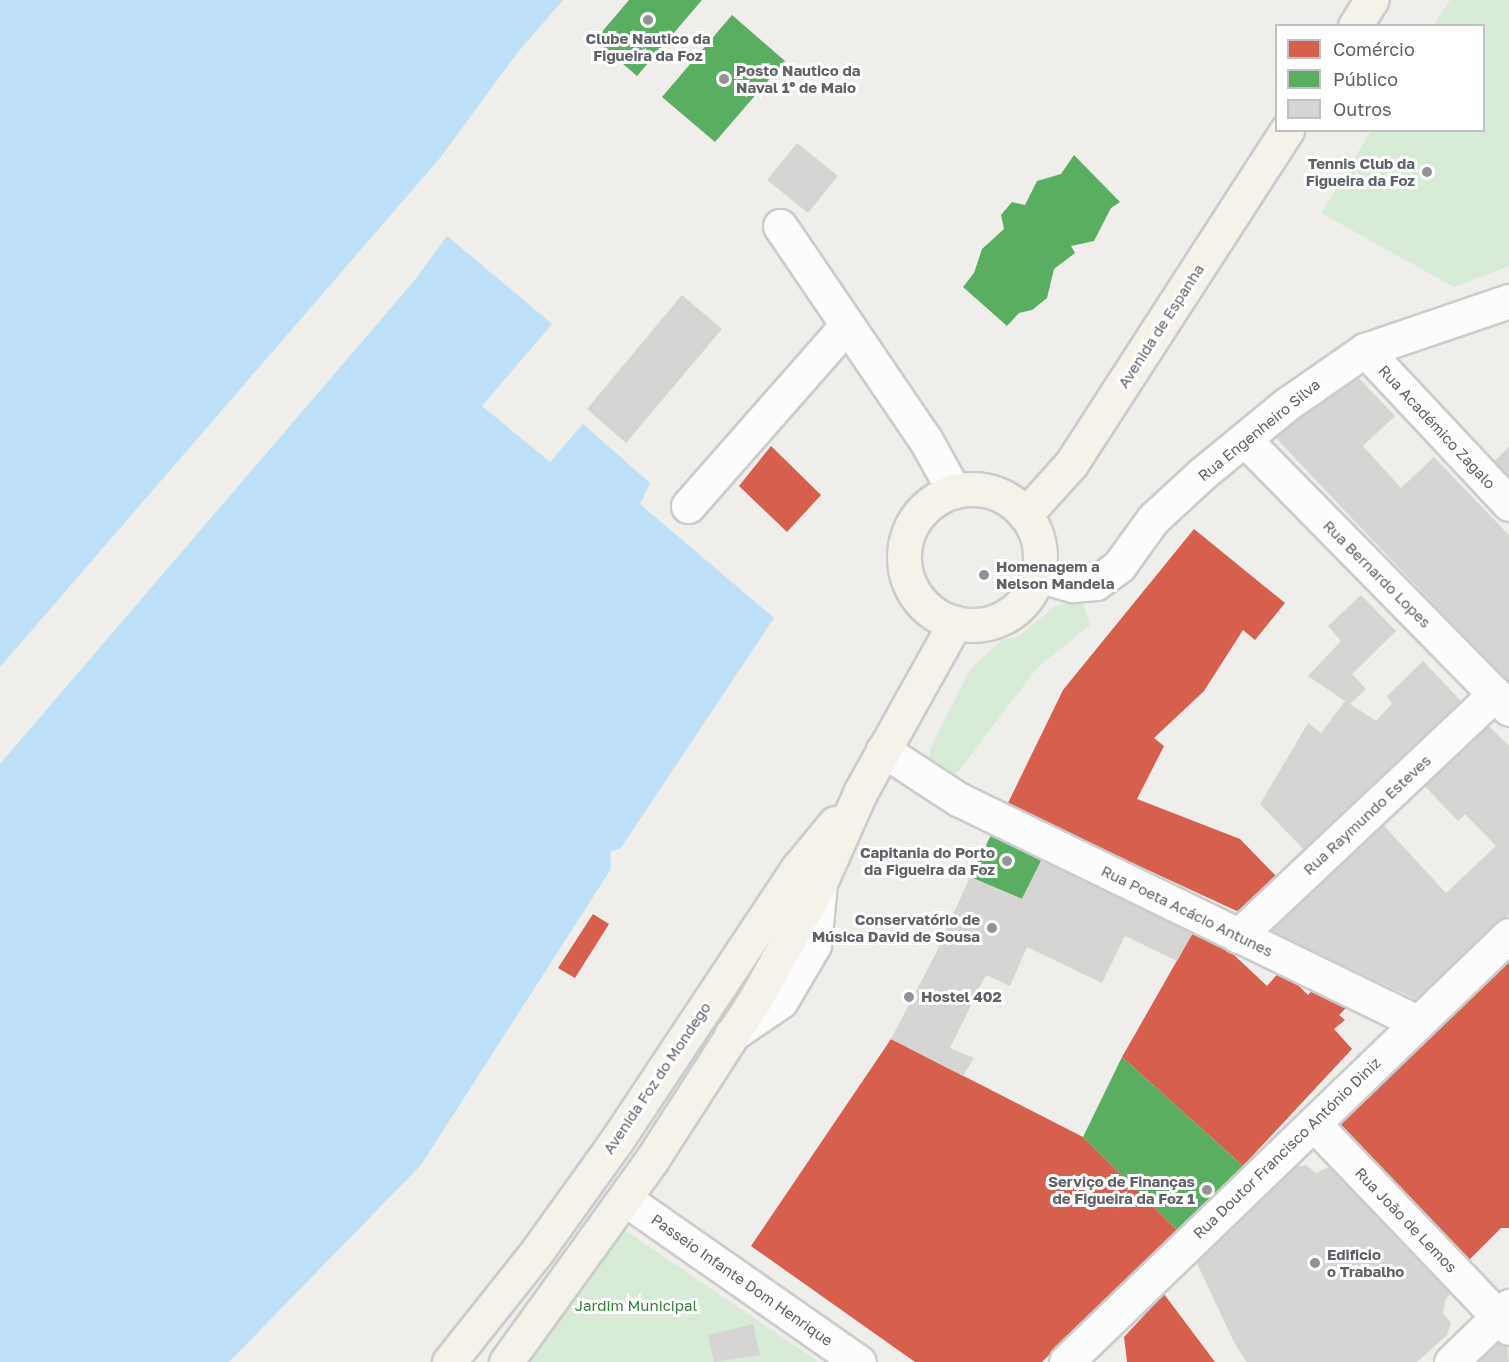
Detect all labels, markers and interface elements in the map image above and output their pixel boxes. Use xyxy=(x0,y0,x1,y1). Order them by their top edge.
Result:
marker: Clube Nautico da Figueira da Foz xyxy=(641,13,655,27)
legend xyxy=(1275,24,1485,132)
place label: Clube Nautico da Figueira da Foz xyxy=(586,29,710,64)
text: Comércio xyxy=(1333,38,1415,60)
place label: Posto Nautico da Naval 1º de Maio xyxy=(736,61,860,96)
text: Público xyxy=(1333,68,1398,90)
marker: Posto Nautico da Naval 1º de Maio xyxy=(717,72,731,86)
text: Outros xyxy=(1333,98,1392,120)
place label: Tennis Club da Figueira da Foz xyxy=(1306,154,1415,189)
marker: Tennis Club da Figueira da Foz xyxy=(1420,165,1434,179)
street label: Avenida de Espanha xyxy=(1114,261,1208,391)
street label: Rua Académico Zagalo xyxy=(1375,361,1499,493)
street label: Rua Engenheiro Silva xyxy=(1194,375,1324,485)
street label: Rua Bernardo Lopes xyxy=(1320,517,1434,631)
place label: Homenagem a Nelson Mandela xyxy=(996,557,1114,592)
marker: Homenagem a Nelson Mandela xyxy=(977,568,991,582)
street label: Rua Raymundo Esteves xyxy=(1300,751,1434,879)
place label: Capitania do Porto da Figueira da Foz xyxy=(860,843,995,878)
marker: Capitania do Porto da Figueira da Foz xyxy=(1000,854,1014,868)
street label: Rua Poeta Acácio Antunes xyxy=(1098,862,1276,960)
place label: Conservatório de Música David de Sousa xyxy=(812,910,980,945)
marker: Conservatório de Música David de Sousa xyxy=(985,921,999,935)
place label: Hostel 402 xyxy=(921,988,1002,1006)
marker: Hostel 402 xyxy=(902,990,916,1004)
street label: Avenida Foz do Mondego xyxy=(599,999,715,1157)
street label: Rua Doutor Francisco António Diniz xyxy=(1190,1054,1384,1242)
street label: Rua João de Lemos xyxy=(1351,1164,1461,1276)
place label: Serviço de Finanças de Figueira da Foz 1 xyxy=(1048,1172,1195,1207)
marker: Serviço de Finanças de Figueira da Foz 1 xyxy=(1200,1183,1214,1197)
street label: Passeio Infante Dom Henrique xyxy=(648,1210,836,1350)
place label: Edificio o Trabalho xyxy=(1327,1245,1404,1280)
marker: Edificio o Trabalho xyxy=(1308,1256,1322,1270)
park label: Jardim Municipal xyxy=(575,1297,697,1315)

